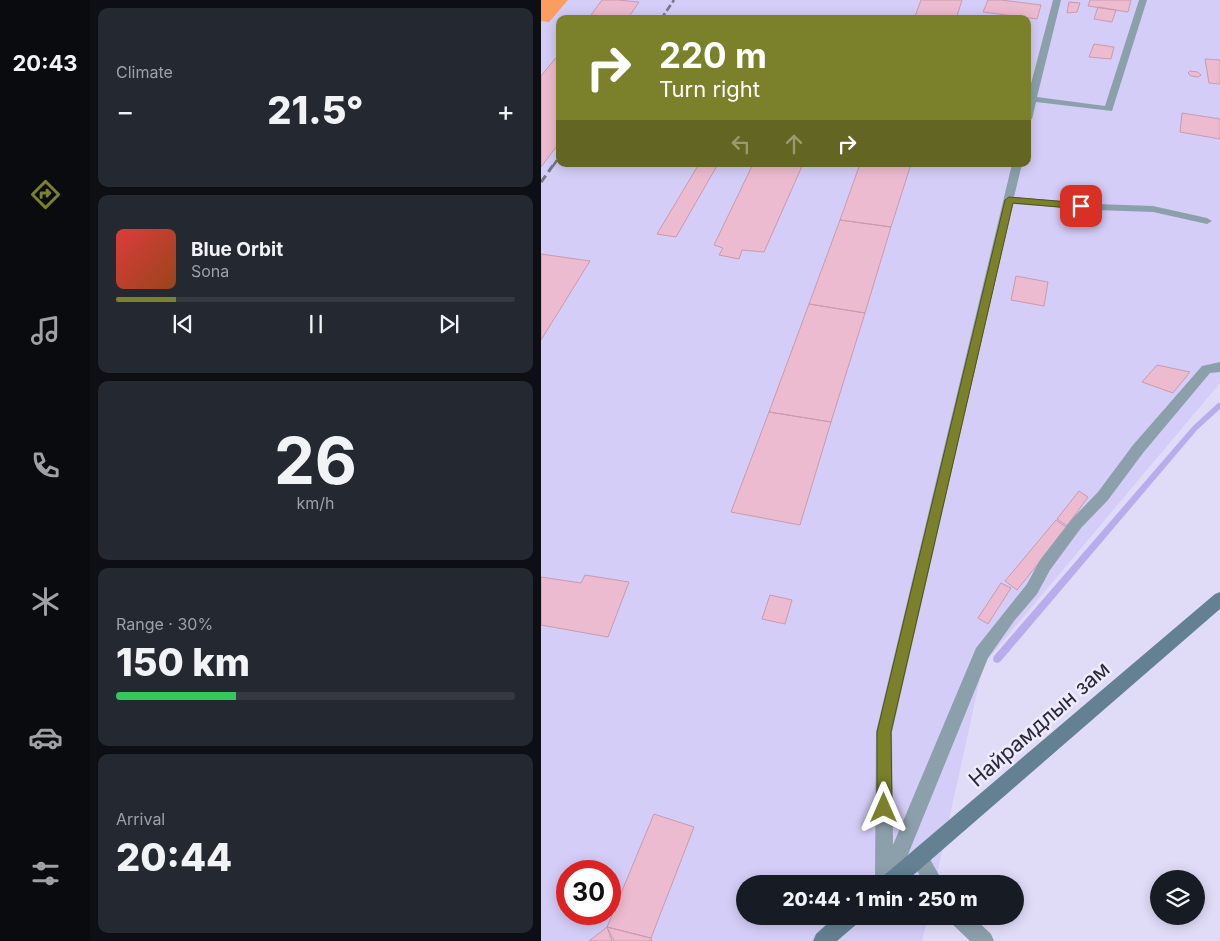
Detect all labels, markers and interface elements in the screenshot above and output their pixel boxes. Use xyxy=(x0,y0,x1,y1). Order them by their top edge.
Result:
text: 220 m xyxy=(659,34,767,76)
icon: right xyxy=(576,35,641,100)
text: 20:43 xyxy=(12,50,78,76)
text: Climate xyxy=(116,62,173,82)
text: Turn right xyxy=(659,76,760,102)
text: 21.5° xyxy=(267,87,364,133)
text: − xyxy=(116,94,135,128)
text: + xyxy=(496,94,515,128)
icon: left xyxy=(727,130,755,158)
icon: ahead xyxy=(780,130,808,158)
icon: right xyxy=(833,130,861,158)
icon: directions xyxy=(28,177,63,212)
pin xyxy=(1060,185,1102,227)
icon: arrive xyxy=(1067,192,1095,220)
text: Blue Orbit xyxy=(191,238,283,261)
text: Sona xyxy=(191,261,229,281)
icon: previous xyxy=(169,310,197,338)
icon: pause xyxy=(302,310,330,338)
icon: next xyxy=(435,310,463,338)
icon: music xyxy=(28,313,63,348)
text: 26 xyxy=(274,421,357,500)
icon: phone xyxy=(28,448,63,483)
text: km/h xyxy=(296,493,335,513)
icon: climate xyxy=(28,584,63,619)
text: Range · 30% xyxy=(116,614,213,634)
text: 150 km xyxy=(116,639,250,685)
street label: Найрамдлын зам xyxy=(964,656,1114,792)
icon: car xyxy=(28,720,63,755)
position arrow xyxy=(857,781,909,833)
text: Arrival xyxy=(116,809,165,829)
text: 20:44 xyxy=(116,834,232,880)
icon: filters xyxy=(28,856,63,891)
speed limit sign: 30 xyxy=(556,860,621,925)
map controls xyxy=(1150,870,1205,925)
button: layers xyxy=(1150,870,1205,925)
text: 20:44 · 1 min · 250 m xyxy=(782,888,978,911)

